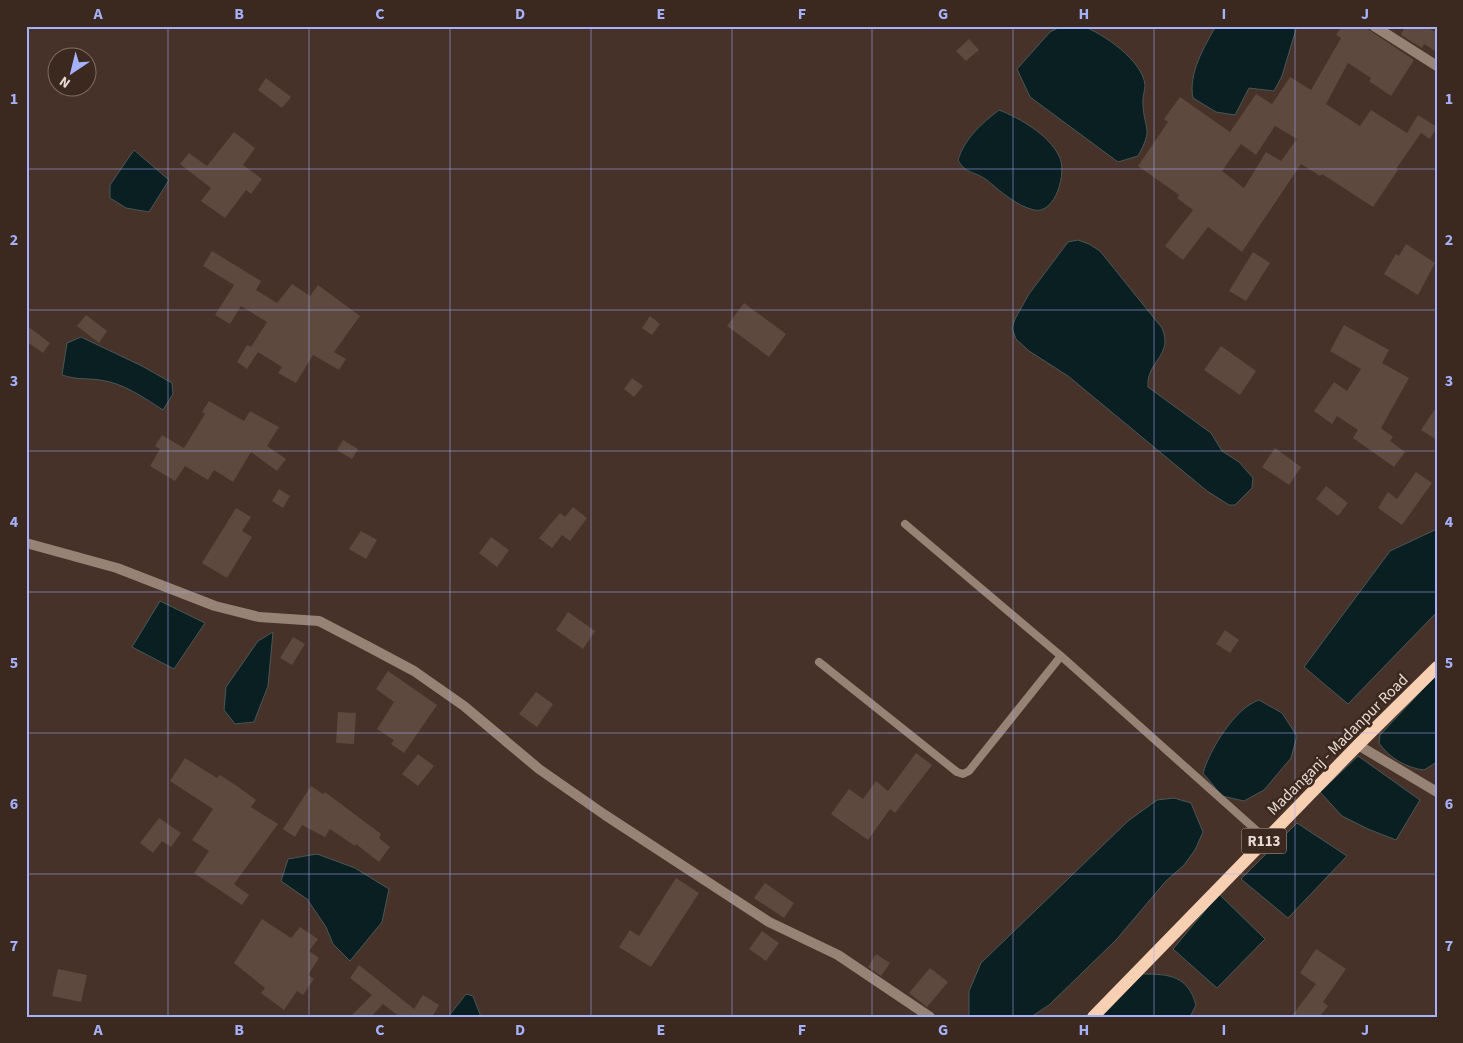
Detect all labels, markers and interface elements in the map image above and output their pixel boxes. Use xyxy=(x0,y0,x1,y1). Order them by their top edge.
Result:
text: A xyxy=(92,3,103,25)
text: B xyxy=(234,3,244,25)
text: C xyxy=(375,3,385,25)
text: D xyxy=(515,3,525,25)
text: E xyxy=(657,3,665,25)
text: F xyxy=(798,3,806,25)
text: G xyxy=(938,3,948,25)
text: H xyxy=(1079,3,1089,25)
text: I xyxy=(1222,3,1226,25)
text: J xyxy=(1361,3,1369,25)
north arrow xyxy=(48,48,98,98)
text: N xyxy=(56,71,75,93)
text: 1 xyxy=(10,88,18,110)
text: 1 xyxy=(1445,88,1453,110)
text: 2 xyxy=(10,229,18,251)
text: 2 xyxy=(1445,229,1453,251)
text: 3 xyxy=(10,370,18,392)
text: 3 xyxy=(1445,370,1453,392)
text: 4 xyxy=(10,511,19,533)
text: 4 xyxy=(1445,511,1454,533)
text: 5 xyxy=(10,652,18,674)
text: 5 xyxy=(1445,652,1453,674)
street label: Madanganj - Madanpur Road xyxy=(1262,669,1413,820)
text: 6 xyxy=(10,793,18,815)
text: 6 xyxy=(1445,793,1453,815)
road number: R113 xyxy=(1242,828,1286,854)
text: 7 xyxy=(10,935,18,957)
text: 7 xyxy=(1445,935,1453,957)
text: A xyxy=(92,1019,103,1041)
text: B xyxy=(234,1019,244,1041)
text: C xyxy=(375,1019,385,1041)
text: D xyxy=(515,1019,525,1041)
text: E xyxy=(657,1019,665,1041)
text: F xyxy=(798,1019,806,1041)
text: G xyxy=(938,1019,948,1041)
text: H xyxy=(1079,1019,1089,1041)
text: I xyxy=(1222,1019,1226,1041)
text: J xyxy=(1361,1019,1369,1041)

